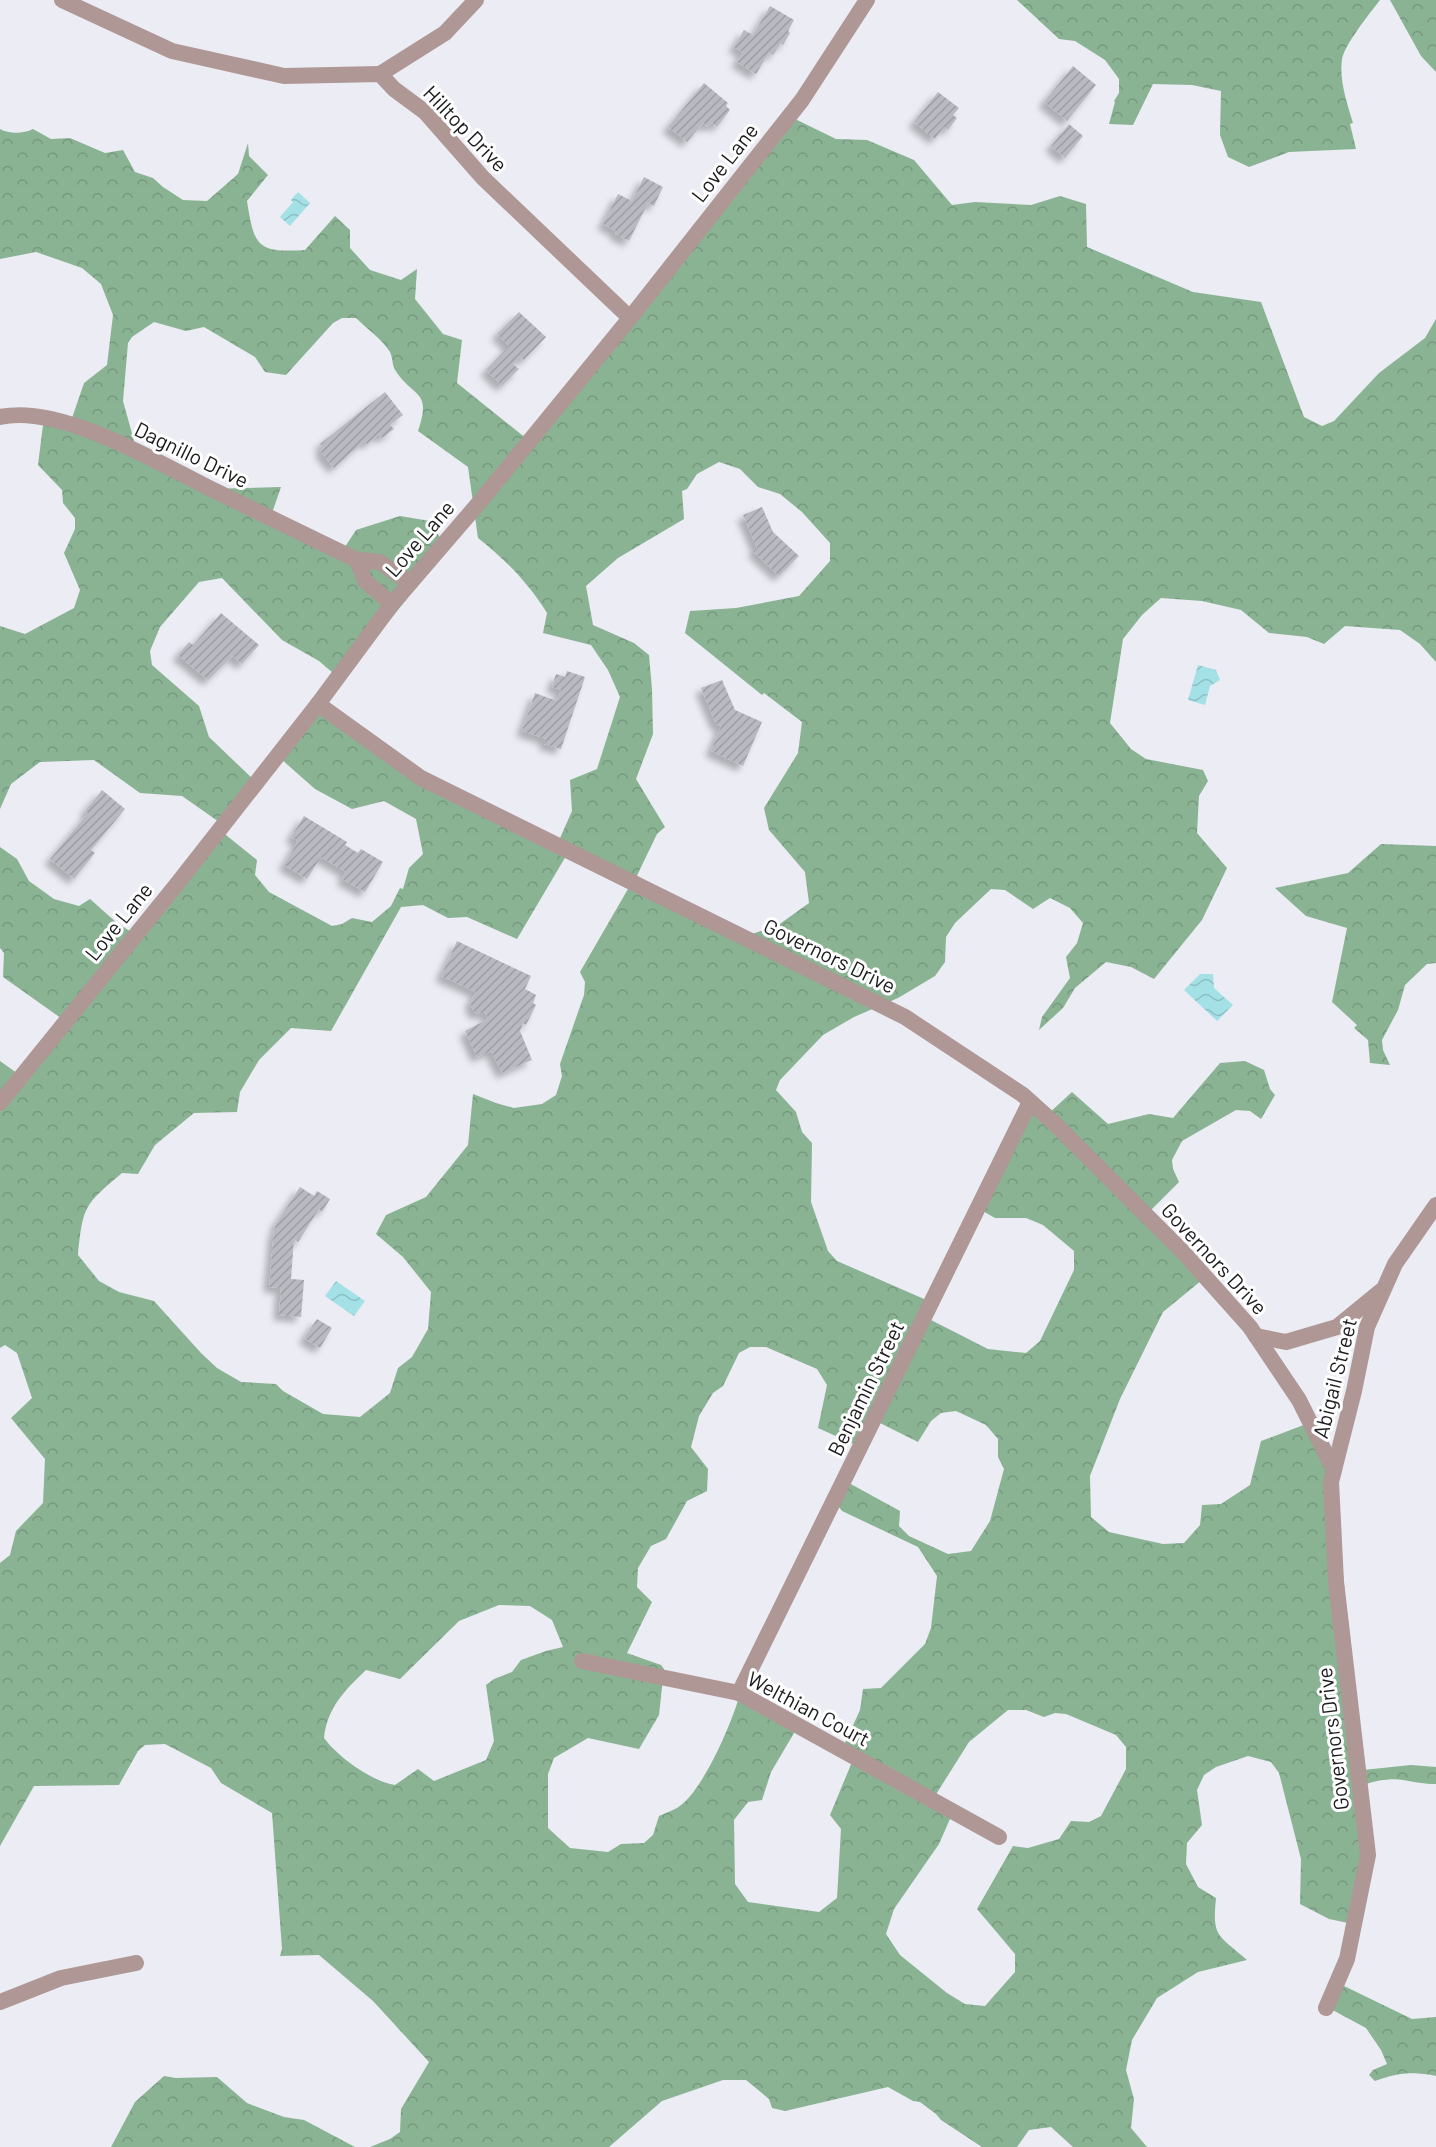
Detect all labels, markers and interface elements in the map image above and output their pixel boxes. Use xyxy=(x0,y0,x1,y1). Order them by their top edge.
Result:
street label: Hilltop Drive xyxy=(419,80,513,176)
street label: Love Lane xyxy=(686,118,762,206)
street label: Dagnillo Drive xyxy=(131,416,253,492)
street label: Love Lane xyxy=(379,495,459,581)
street label: Love Lane xyxy=(79,877,157,965)
street label: Governors Drive xyxy=(760,912,900,998)
street label: Governors Drive xyxy=(1157,1197,1273,1319)
street label: Abigail Street xyxy=(1307,1315,1361,1441)
street label: Benjamin Street xyxy=(822,1316,908,1460)
street label: Welthian Court xyxy=(744,1665,874,1751)
street label: Governors Drive xyxy=(1311,1666,1353,1812)

